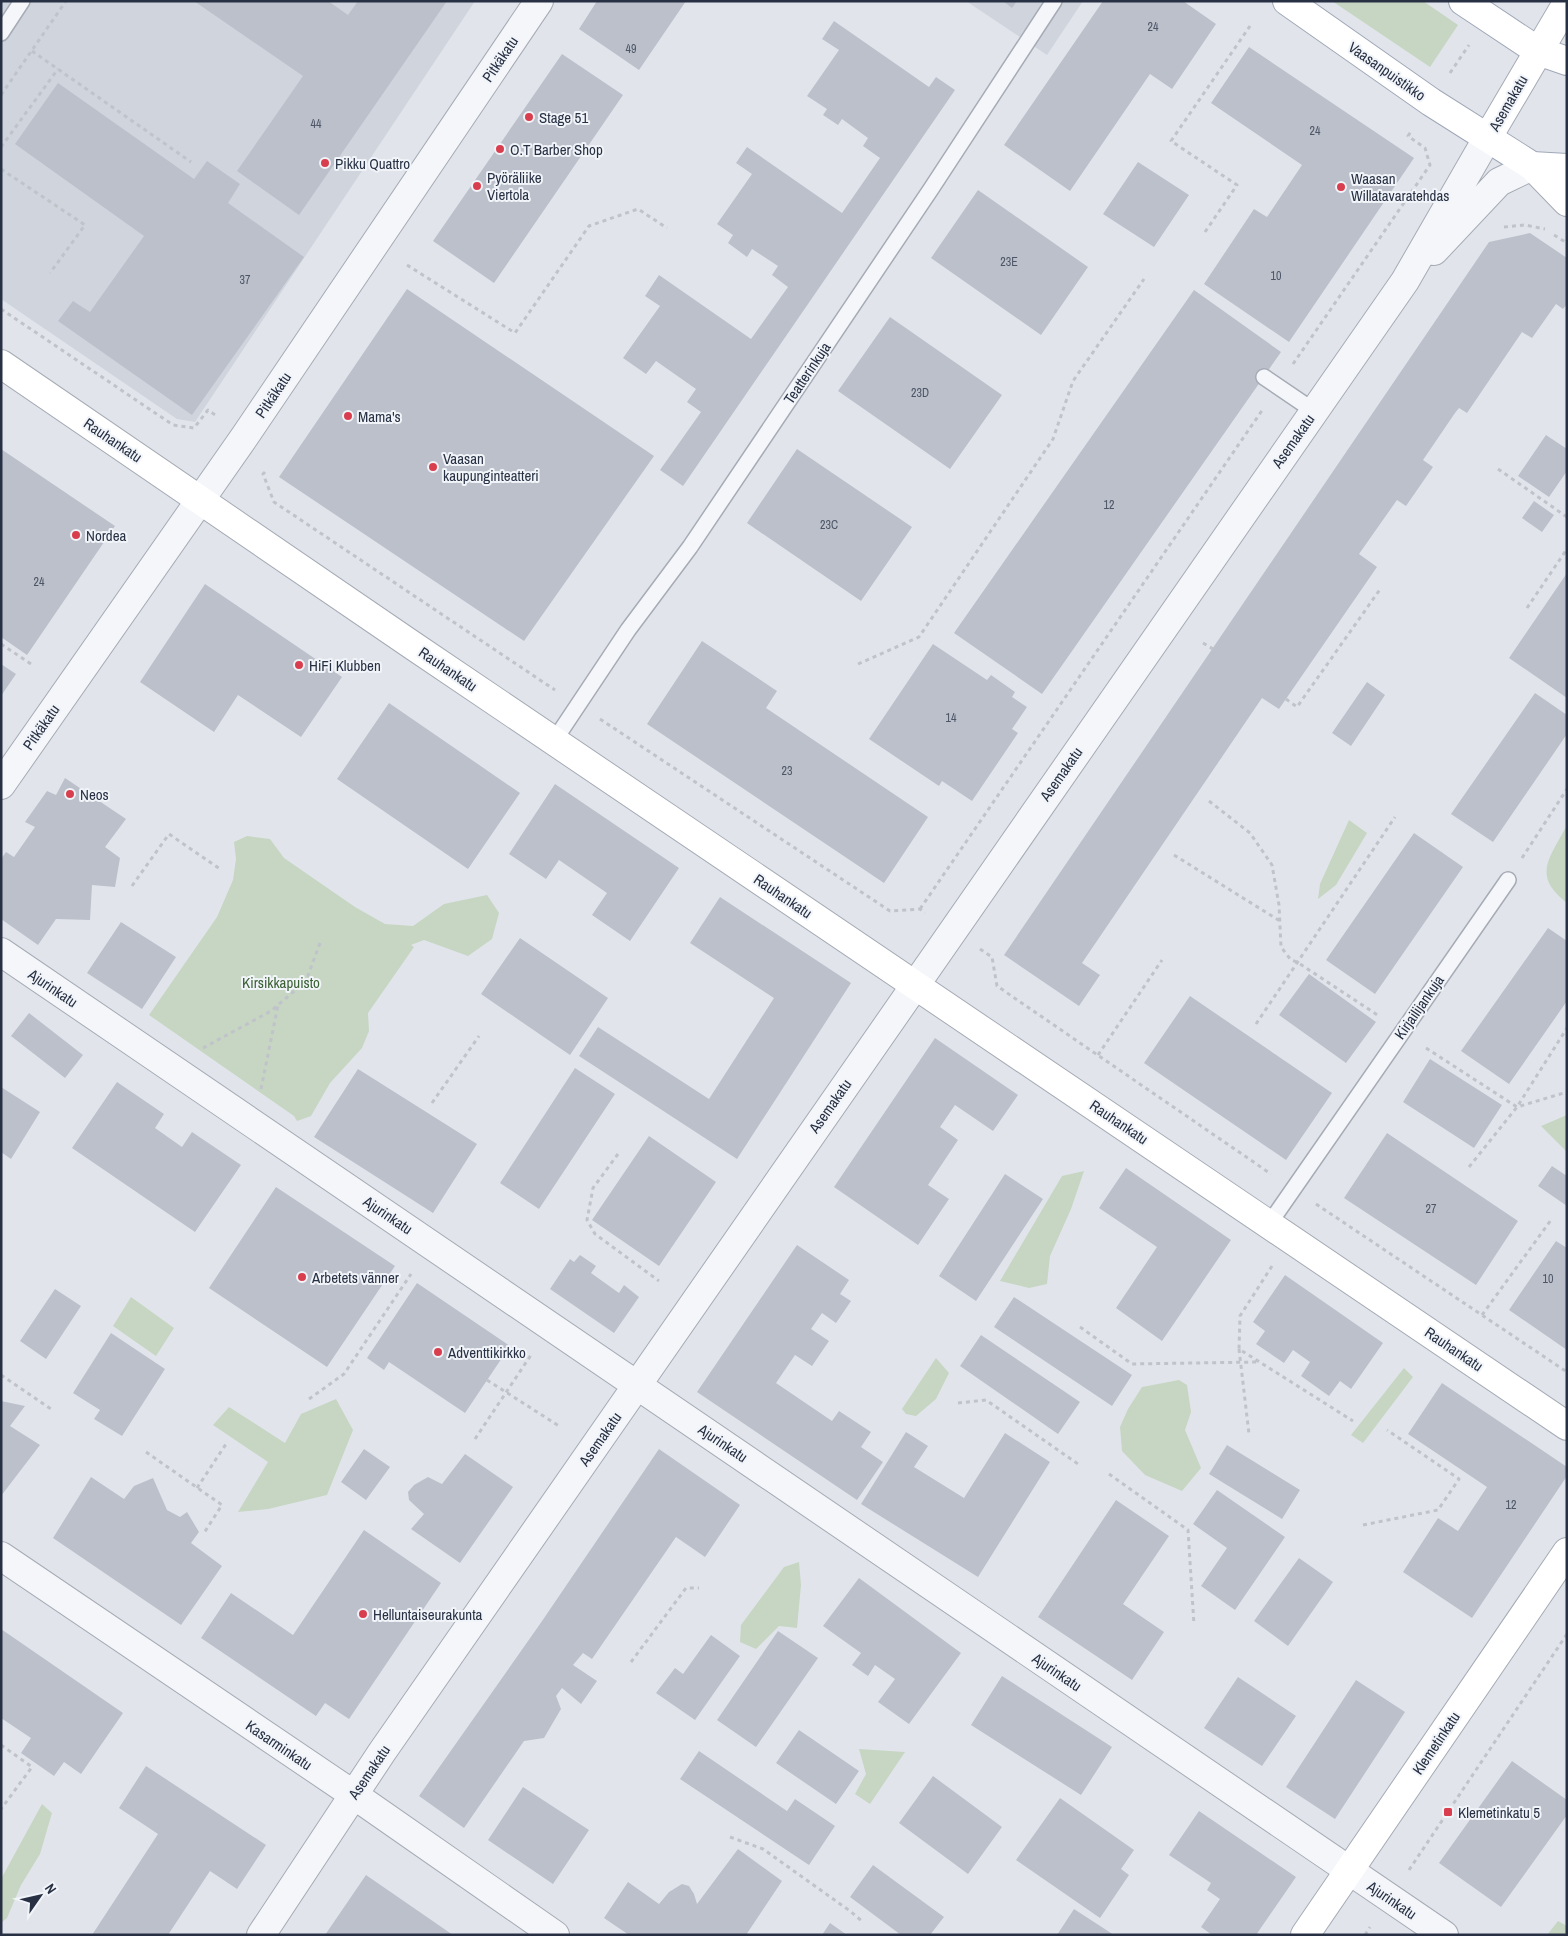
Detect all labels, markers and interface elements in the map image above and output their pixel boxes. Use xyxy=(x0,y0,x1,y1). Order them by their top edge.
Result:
house number: 24 xyxy=(1148,19,1159,35)
street label: Pitkäkatu xyxy=(477,32,523,86)
street label: Vaasanpuistikko xyxy=(1344,37,1430,106)
house number: 49 xyxy=(626,41,636,57)
street label: Asemakatu xyxy=(1483,71,1532,136)
place label: Stage 51 xyxy=(539,107,588,128)
marker: Stage 51 xyxy=(523,111,535,123)
house number: 44 xyxy=(311,116,322,132)
house number: 24 xyxy=(1310,123,1321,139)
place label: O.T Barber Shop xyxy=(510,139,603,160)
marker: O.T Barber Shop xyxy=(494,143,506,155)
place label: Pikku Quattro xyxy=(335,153,410,174)
marker: Pikku Quattro xyxy=(319,157,331,169)
place label: Pyöräliike Viertola xyxy=(487,167,542,205)
place label: Waasan Willatavaratehdas xyxy=(1351,168,1449,206)
marker: Pyöräliike Viertola xyxy=(471,180,483,192)
marker: Waasan Willatavaratehdas xyxy=(1335,181,1347,193)
house number: 23E xyxy=(1000,254,1018,270)
house number: 10 xyxy=(1271,268,1281,284)
house number: 37 xyxy=(240,272,251,288)
street label: Teatterinkuja xyxy=(779,338,835,408)
street label: Pitkäkatu xyxy=(250,368,296,422)
house number: 23D xyxy=(911,385,929,401)
place label: Mama's xyxy=(358,406,401,427)
marker: Mama's xyxy=(342,410,354,422)
street label: Asemakatu xyxy=(1266,410,1319,473)
street label: Rauhankatu xyxy=(80,413,146,467)
place label: Vaasan kaupunginteatteri xyxy=(443,448,539,486)
marker: Vaasan kaupunginteatteri xyxy=(427,461,439,473)
house number: 12 xyxy=(1104,497,1114,513)
house number: 23C xyxy=(820,517,838,533)
place label: Nordea xyxy=(86,525,126,546)
marker: Nordea xyxy=(70,529,82,541)
house number: 24 xyxy=(34,574,45,590)
street label: Rauhankatu xyxy=(415,642,481,696)
place label: HiFi Klubben xyxy=(309,655,381,676)
marker: HiFi Klubben xyxy=(293,659,305,671)
street label: Pitkäkatu xyxy=(18,700,64,754)
house number: 14 xyxy=(946,710,957,726)
street label: Asemakatu xyxy=(1034,743,1087,806)
house number: 23 xyxy=(782,763,792,779)
place label: Neos xyxy=(80,784,109,805)
marker: Neos xyxy=(64,788,76,800)
street label: Rauhankatu xyxy=(750,869,816,923)
street label: Ajurinkatu xyxy=(23,963,82,1012)
street label: Kirjailijankuja xyxy=(1389,971,1449,1043)
park label: Kirsikkapuisto xyxy=(242,972,320,993)
street label: Asemakatu xyxy=(803,1075,856,1138)
street label: Rauhankatu xyxy=(1086,1095,1152,1149)
street label: Ajurinkatu xyxy=(358,1190,417,1239)
house number: 27 xyxy=(1426,1201,1437,1217)
place label: Arbetets vänner xyxy=(311,1267,399,1288)
marker: Arbetets vänner xyxy=(296,1271,308,1283)
house number: 10 xyxy=(1543,1271,1553,1287)
street label: Rauhankatu xyxy=(1421,1322,1487,1376)
place label: Adventtikirkko xyxy=(447,1342,526,1363)
marker: Adventtikirkko xyxy=(432,1346,444,1358)
street label: Asemakatu xyxy=(573,1408,626,1471)
street label: Ajurinkatu xyxy=(693,1418,752,1467)
house number: 12 xyxy=(1506,1497,1516,1513)
place label: Helluntaiseurakunta xyxy=(373,1604,483,1625)
marker: Helluntaiseurakunta xyxy=(357,1608,369,1620)
street label: Ajurinkatu xyxy=(1027,1647,1086,1696)
street label: Klemetinkatu xyxy=(1407,1707,1465,1779)
street label: Kasarminkatu xyxy=(242,1715,316,1775)
street label: Asemakatu xyxy=(343,1741,395,1804)
place label: Klemetinkatu 5 xyxy=(1458,1802,1540,1823)
marker: Klemetinkatu 5 xyxy=(1442,1806,1454,1818)
north arrow xyxy=(15,1871,65,1921)
street label: Ajurinkatu xyxy=(1362,1875,1421,1924)
text: N xyxy=(41,1880,61,1897)

